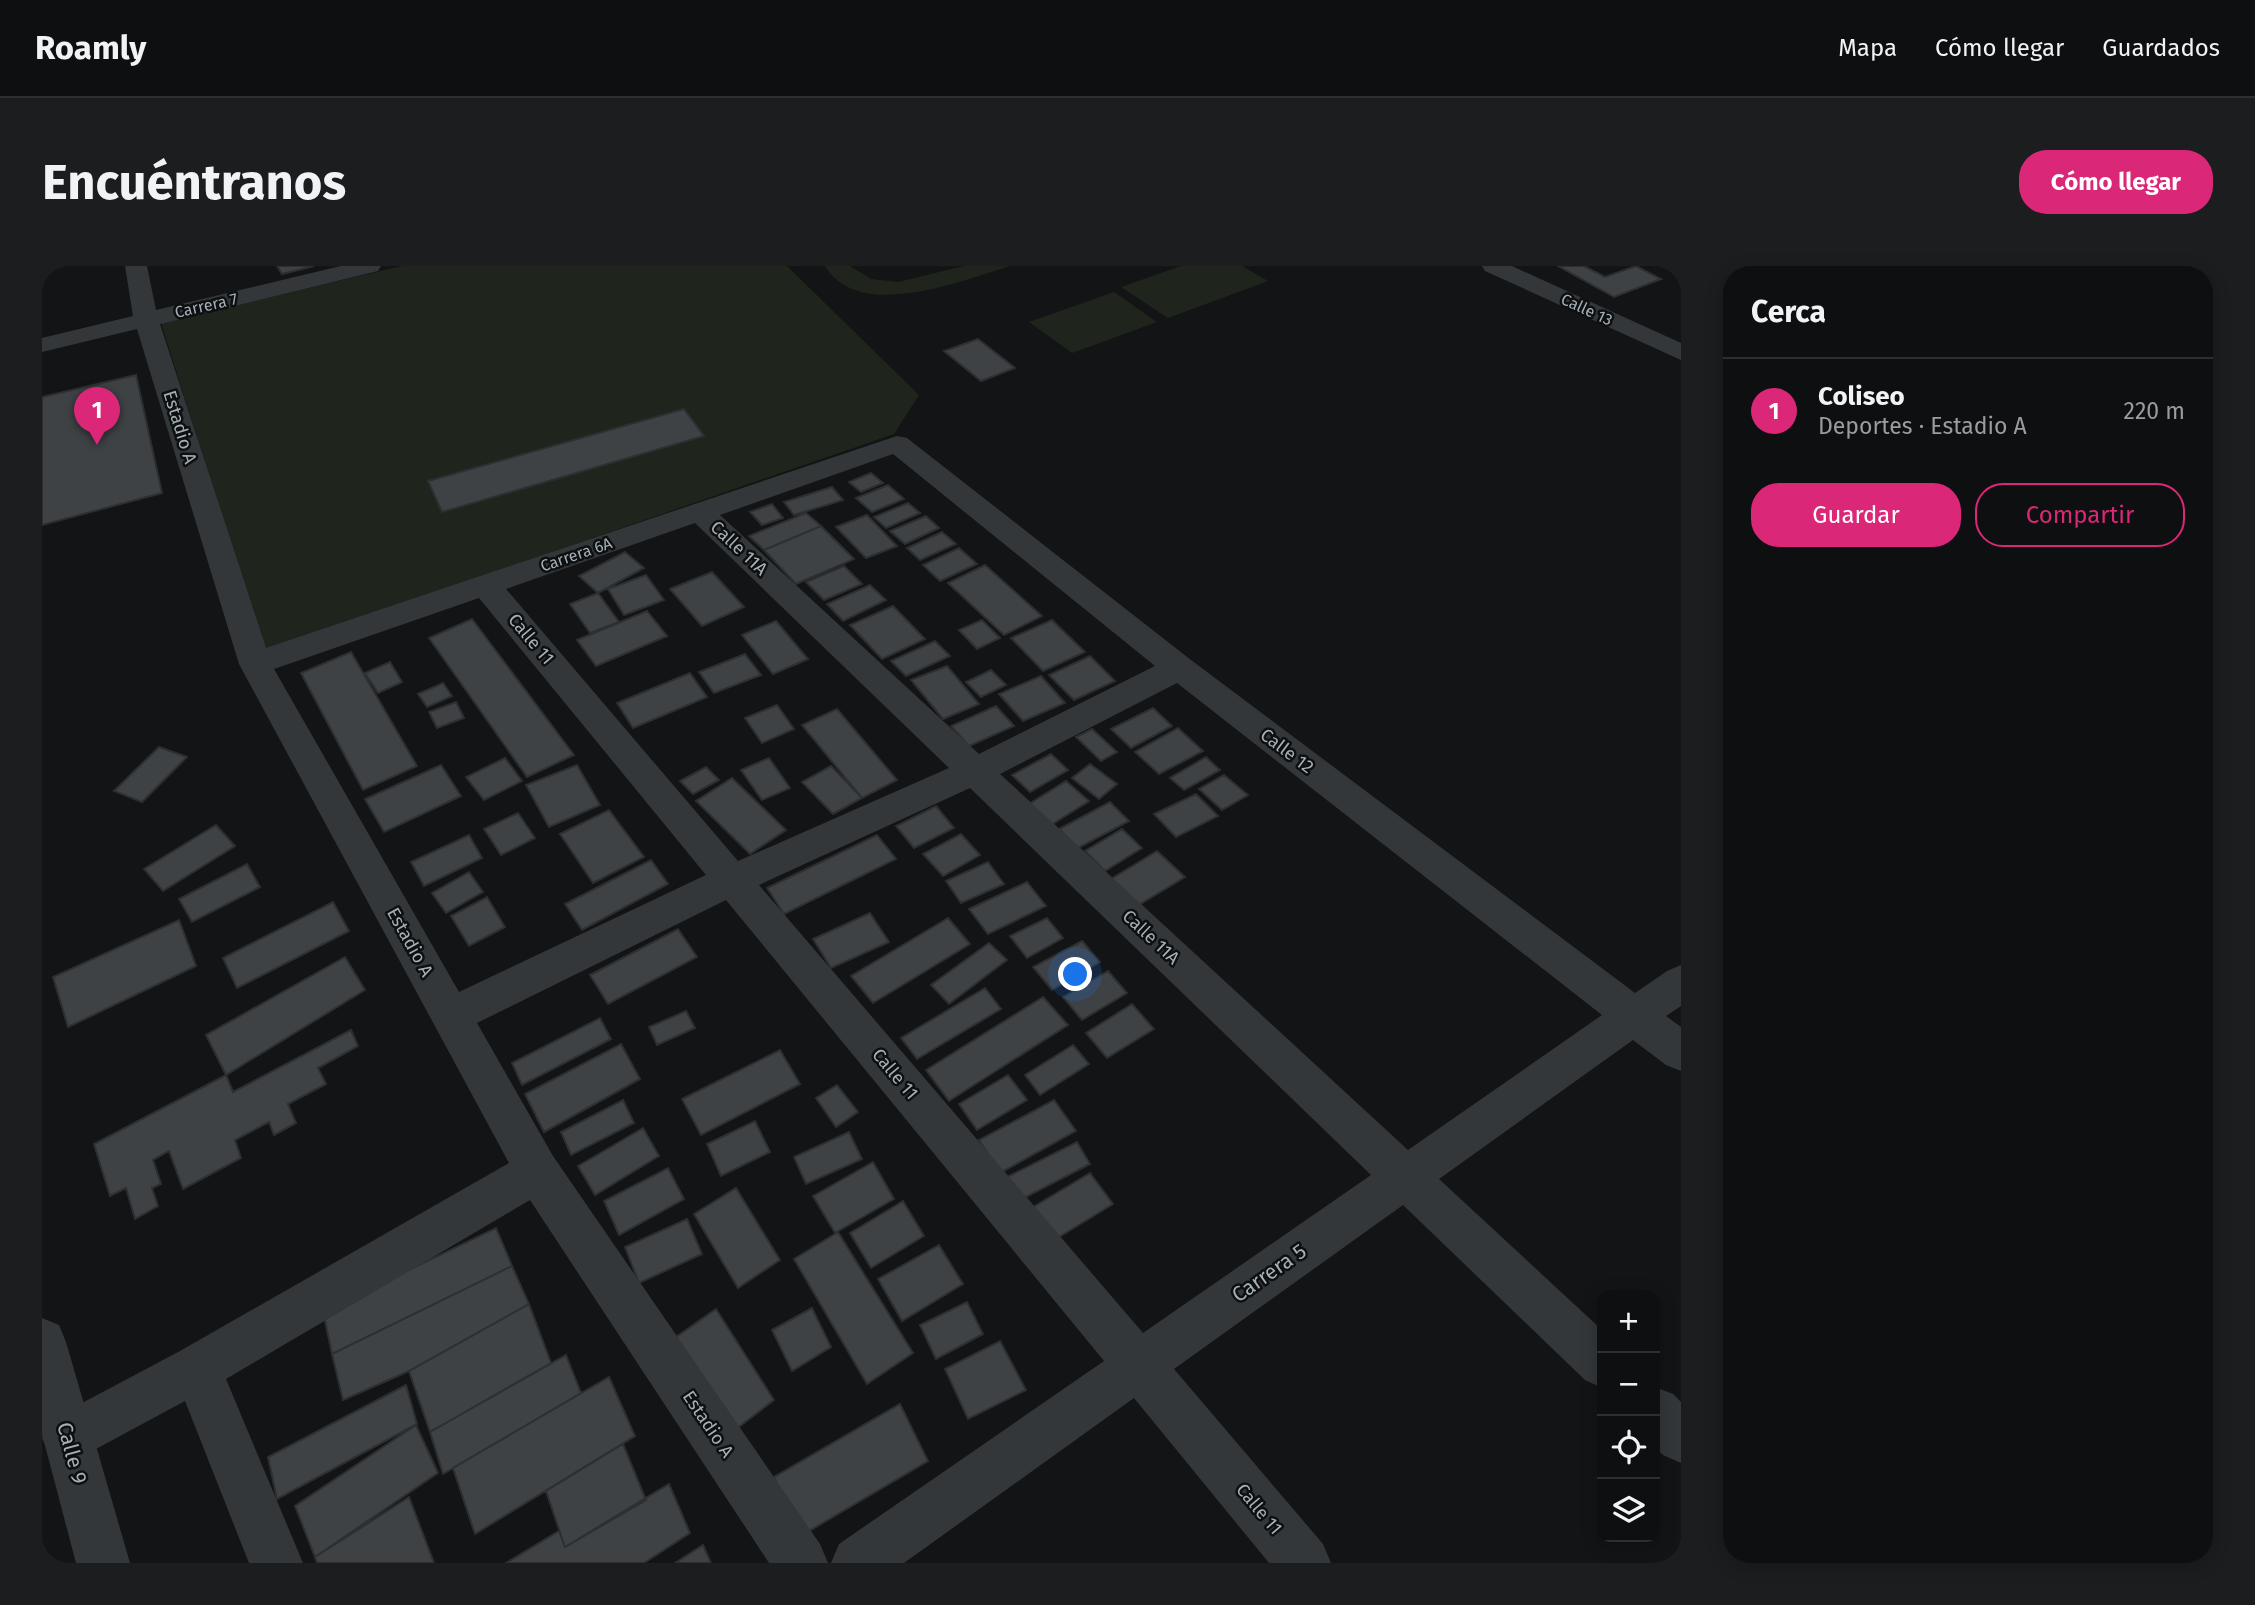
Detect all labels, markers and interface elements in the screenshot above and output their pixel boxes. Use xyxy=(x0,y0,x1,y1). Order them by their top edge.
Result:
text: Roamly xyxy=(35,28,146,68)
text: Mapa xyxy=(1838,34,1897,62)
text: Cómo llegar xyxy=(1935,34,2064,62)
text: Guardados xyxy=(2102,34,2220,62)
button: Cómo llegar xyxy=(2019,150,2213,214)
text: Encuéntranos xyxy=(42,153,346,212)
street label: Carrera 7 xyxy=(173,289,239,322)
street label: Calle 13 xyxy=(1558,289,1616,330)
text: Cerca xyxy=(1751,294,1826,330)
text: Coliseo xyxy=(1818,381,1905,412)
pin: 1 xyxy=(74,387,120,445)
street label: Estadio A xyxy=(158,388,202,467)
text: 1 xyxy=(1769,397,1779,425)
text: 220 m xyxy=(2124,397,2185,425)
text: Deportes · Estadio A xyxy=(1818,412,2027,440)
button: Guardar xyxy=(1751,483,1961,547)
button: Compartir xyxy=(1975,483,2185,547)
street label: Calle 11A xyxy=(706,516,773,580)
street label: Carrera 6A xyxy=(538,533,615,576)
street label: Calle 11 xyxy=(503,609,559,669)
street label: Calle 12 xyxy=(1256,724,1318,778)
street label: Estadio A xyxy=(382,904,438,981)
street label: Calle 11A xyxy=(1118,905,1185,969)
your location xyxy=(1058,957,1092,991)
street label: Calle 11 xyxy=(867,1044,923,1104)
street label: Carrera 5 xyxy=(1227,1238,1311,1308)
map controls xyxy=(1597,1290,1660,1542)
button: + xyxy=(1597,1290,1660,1353)
button: − xyxy=(1597,1353,1660,1416)
street label: Estadio A xyxy=(678,1387,739,1462)
button: locate xyxy=(1597,1416,1660,1479)
street label: Calle 9 xyxy=(51,1419,93,1487)
street label: Calle 11 xyxy=(1231,1479,1287,1539)
button: layers xyxy=(1597,1479,1660,1542)

